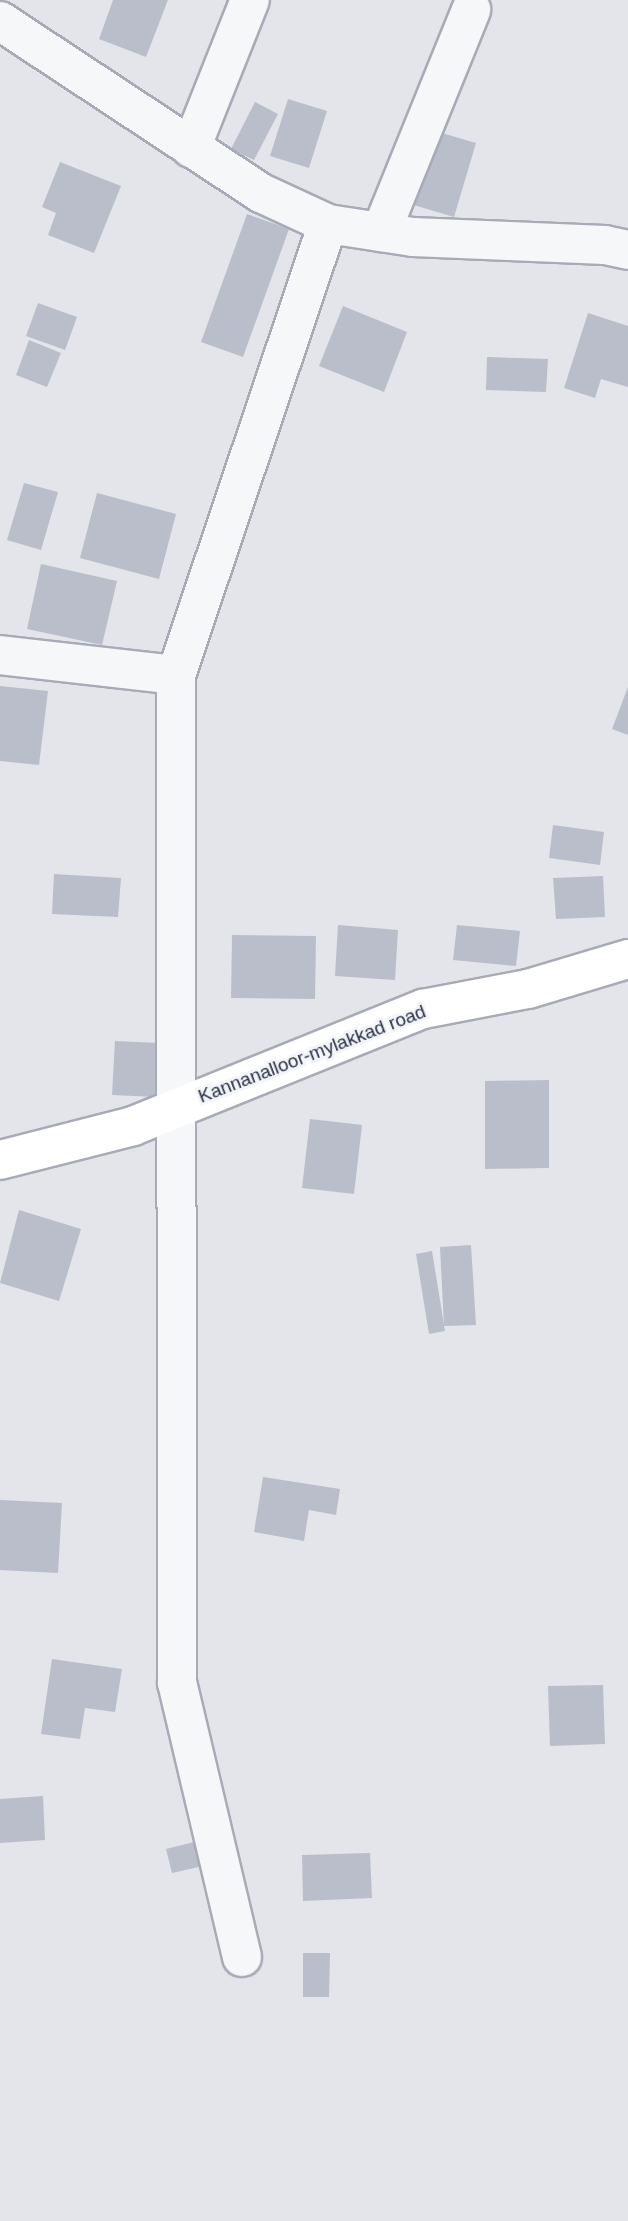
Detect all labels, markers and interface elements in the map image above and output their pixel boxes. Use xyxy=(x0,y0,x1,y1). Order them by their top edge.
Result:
street label: Kannanalloor-mylakkad road xyxy=(195,1000,429,1108)

